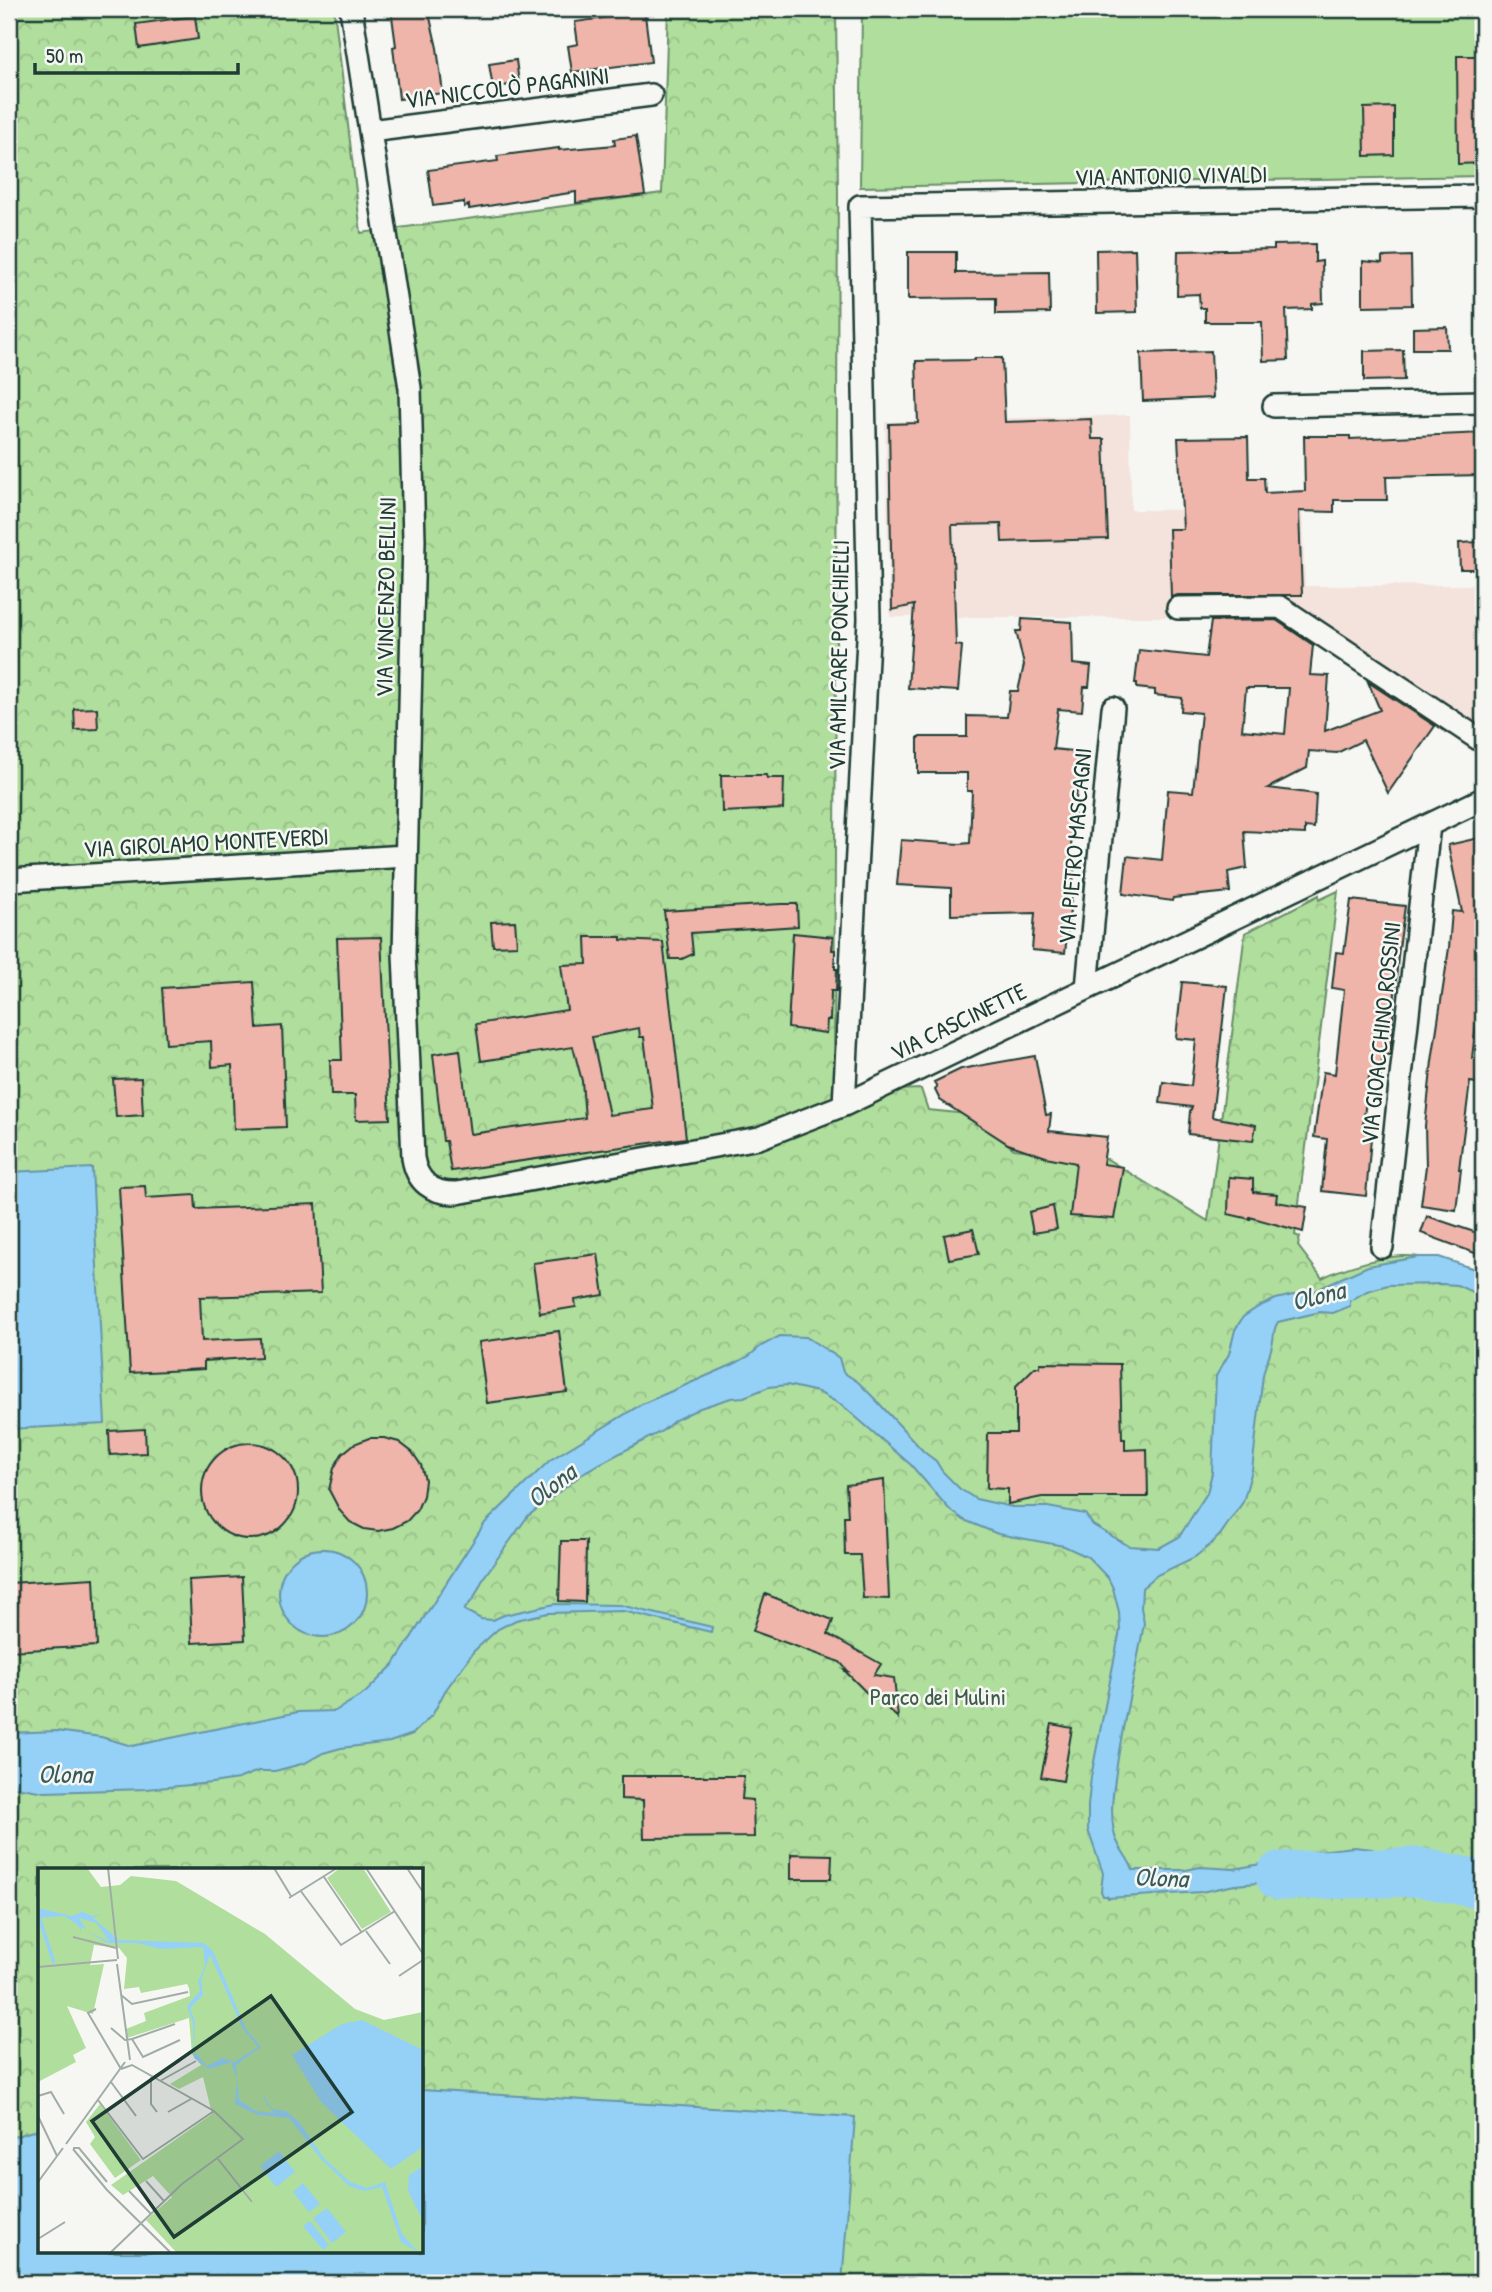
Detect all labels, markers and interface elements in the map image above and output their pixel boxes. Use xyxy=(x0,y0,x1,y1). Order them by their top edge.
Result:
scale bar xyxy=(35,32,238,76)
text: 50 m xyxy=(46,41,83,70)
street label: VIA NICCOLÒ PAGANINI xyxy=(403,59,611,115)
street label: VIA ANTONIO VIVALDI xyxy=(1074,157,1268,193)
street label: VIA VINCENZO BELLINI xyxy=(367,496,403,698)
street label: VIA AMILCARE PONCHIELLI xyxy=(820,539,856,771)
street label: VIA PIETRO MASCAGNI xyxy=(1049,747,1099,945)
street label: VIA GIROLAMO MONTEVERDI xyxy=(82,820,330,864)
street label: VIA GIOACCHINO ROSSINI xyxy=(1352,920,1408,1146)
street label: VIA CASCINETTE xyxy=(885,974,1032,1068)
water label: Olona xyxy=(1288,1271,1351,1318)
water label: Olona xyxy=(519,1453,585,1515)
park label: Parco dei Mulini xyxy=(870,1680,1006,1712)
water label: Olona xyxy=(38,1756,95,1791)
water label: Olona xyxy=(1134,1859,1191,1896)
inset map xyxy=(38,1868,424,2254)

